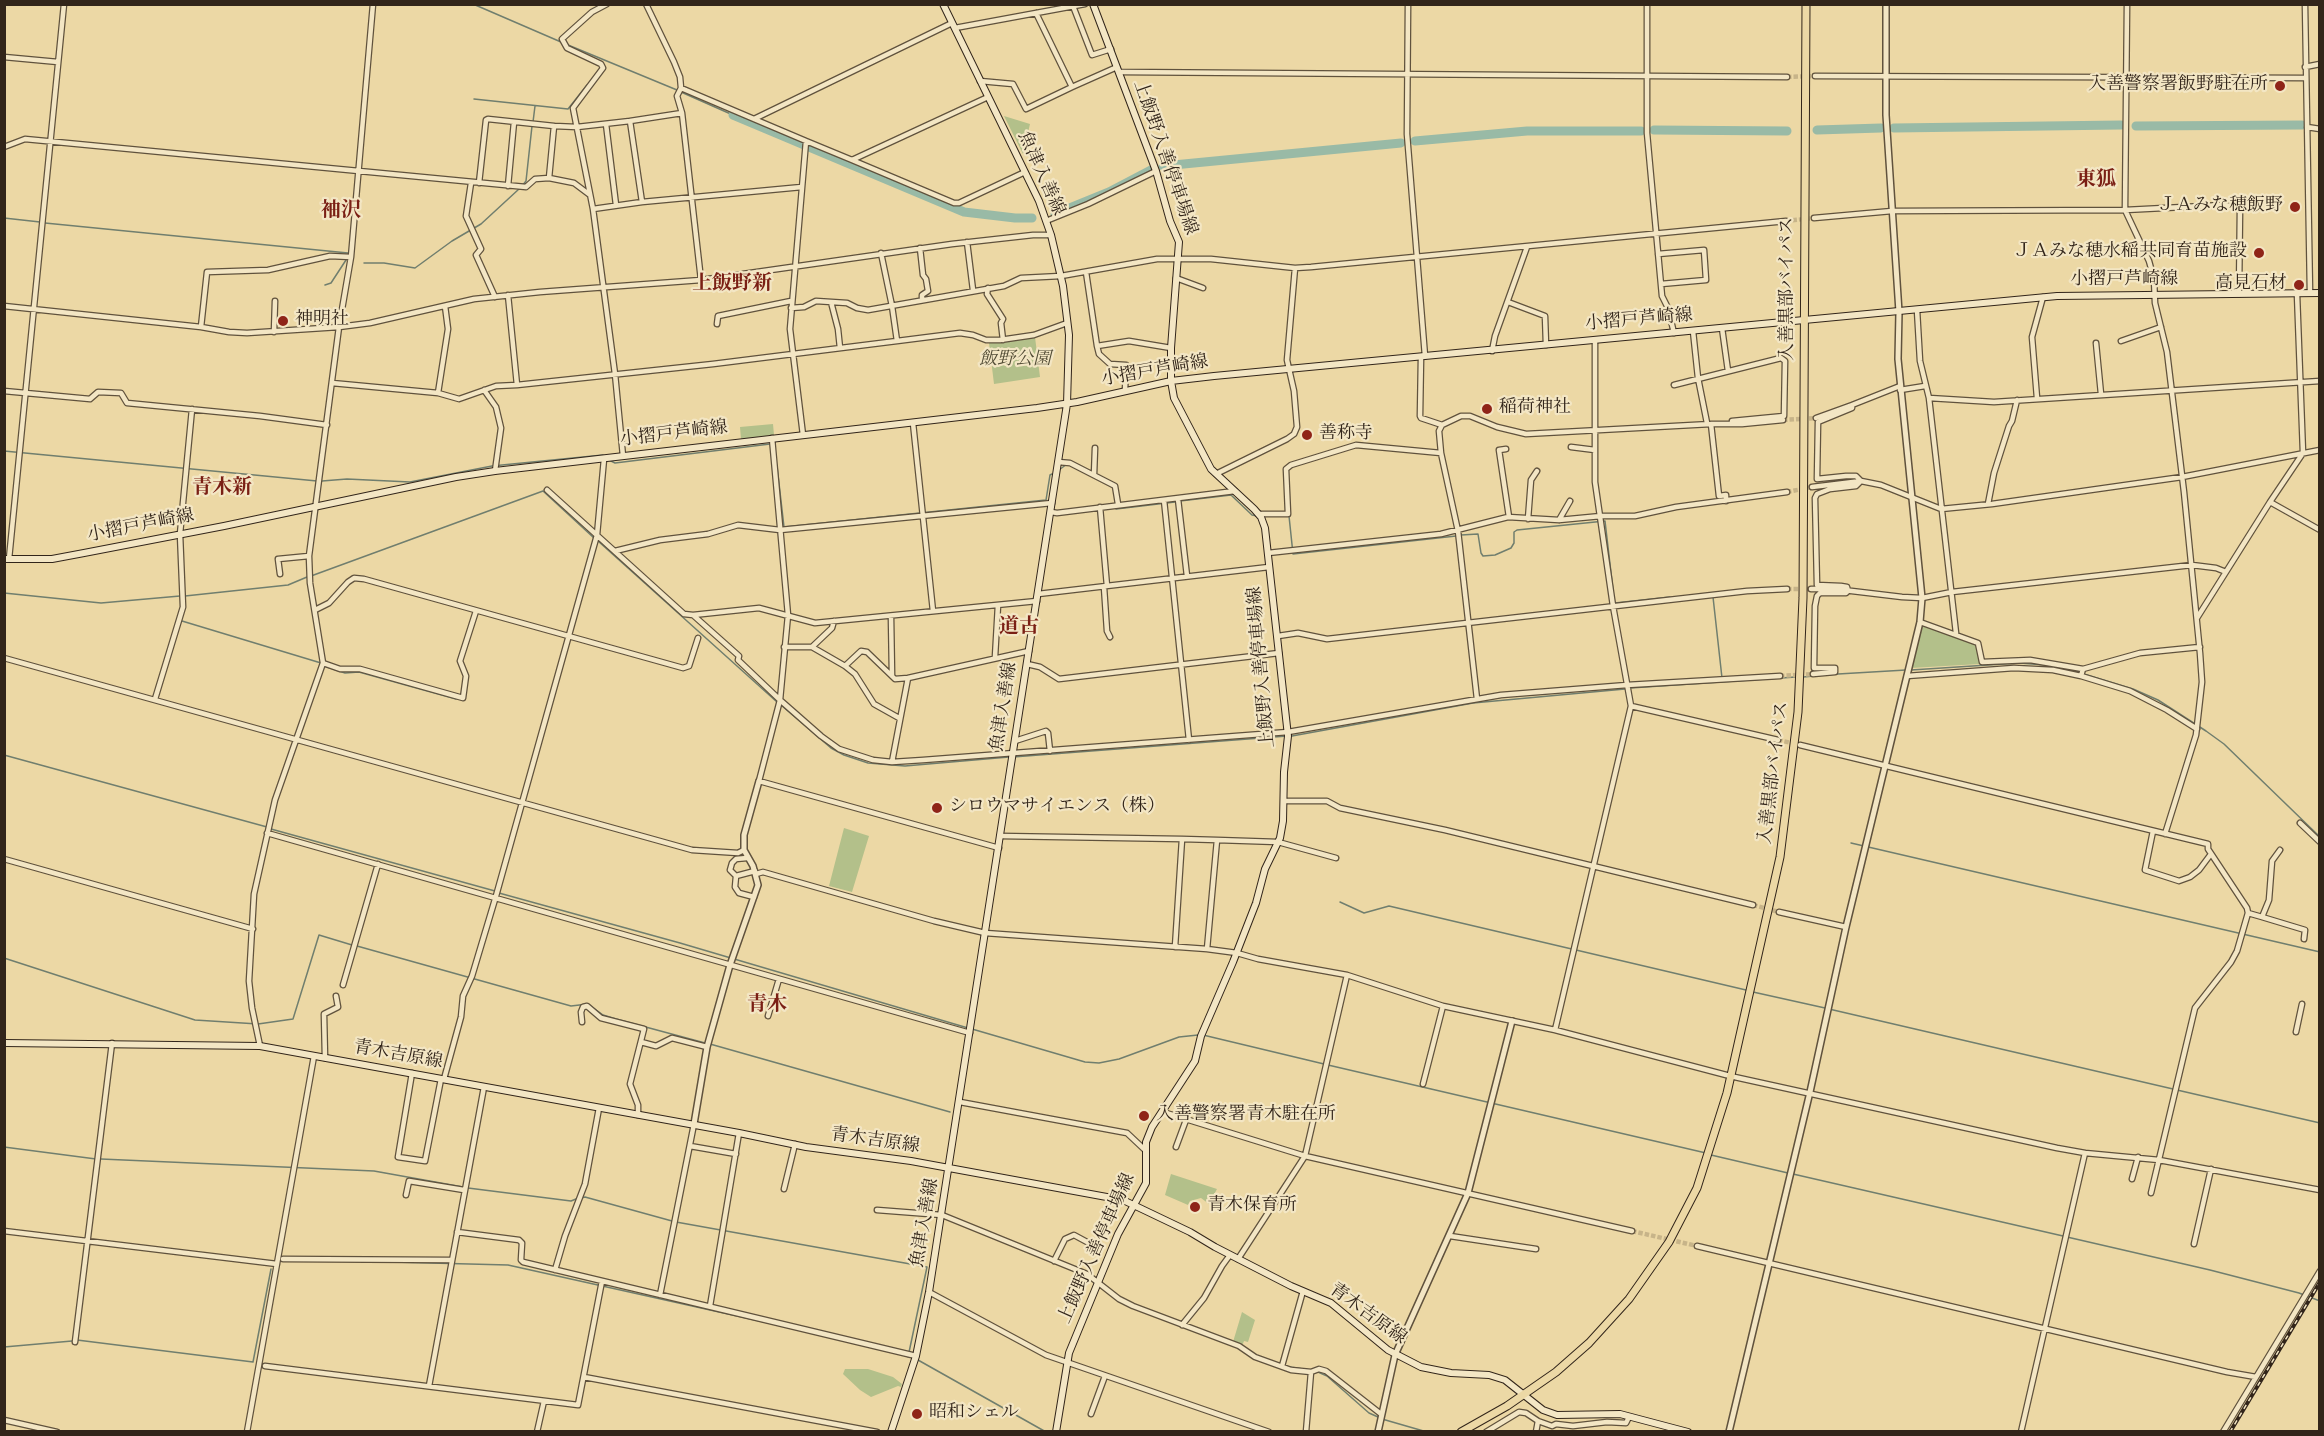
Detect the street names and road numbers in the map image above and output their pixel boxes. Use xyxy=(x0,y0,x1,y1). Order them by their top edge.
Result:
street label: 上飯野入善停車場線 xyxy=(1127,78,1201,238)
street label: 魚津入善線 xyxy=(1012,128,1068,220)
street label: 入善黒部バイパス xyxy=(1778,217,1800,361)
street label: 小摺戸芦崎線 xyxy=(2070,270,2178,292)
street label: 小摺戸芦崎線 xyxy=(1584,306,1694,336)
street label: 小摺戸芦崎線 xyxy=(1100,352,1210,392)
street label: 小摺戸芦崎線 xyxy=(619,418,729,452)
street label: 小摺戸芦崎線 xyxy=(86,506,196,548)
street label: 上飯野入善停車場線 xyxy=(1245,585,1281,749)
street label: 魚津入善線 xyxy=(987,661,1023,753)
street label: 入善黒部バイパス xyxy=(1756,700,1794,846)
street label: 青木吉原線 xyxy=(352,1038,444,1074)
street label: 青木吉原線 xyxy=(829,1125,921,1159)
street label: 上飯野入善停車場線 xyxy=(1055,1171,1141,1327)
street label: 魚津入善線 xyxy=(908,1177,944,1269)
street label: 青木吉原線 xyxy=(1324,1280,1410,1350)

